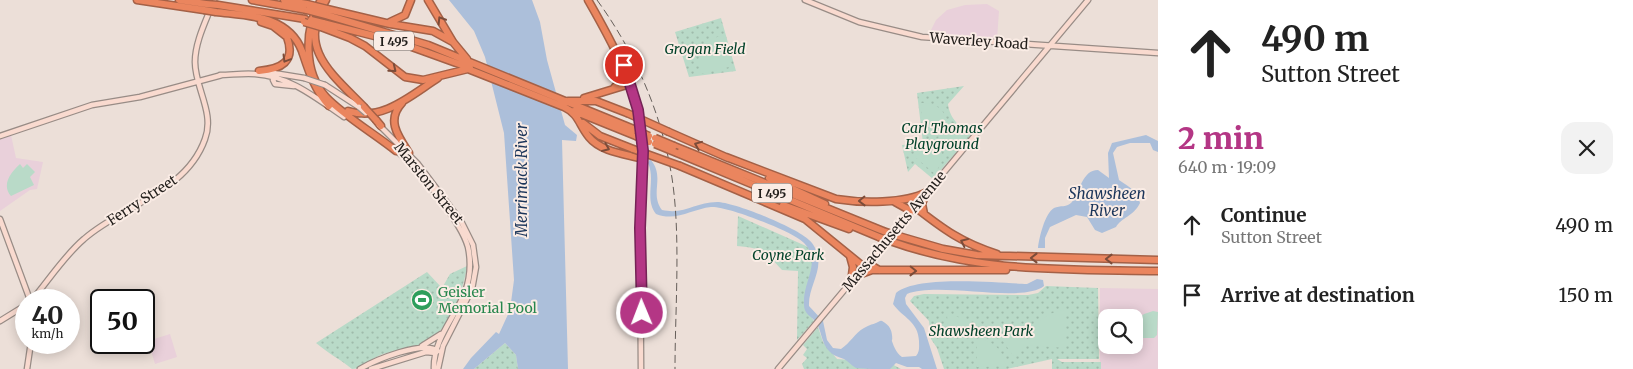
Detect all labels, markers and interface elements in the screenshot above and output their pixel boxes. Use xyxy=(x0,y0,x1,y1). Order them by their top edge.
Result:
one-way arrow xyxy=(438,17,447,26)
text: 490 m xyxy=(1261,17,1369,61)
icon: ahead xyxy=(1178,20,1243,85)
street label: Waverley Road xyxy=(928,29,1030,53)
road number: I 495 xyxy=(374,31,414,50)
park label: Grogan Field xyxy=(665,40,745,58)
pin xyxy=(603,44,645,86)
icon: arrive xyxy=(610,51,638,79)
one-way arrow xyxy=(282,54,292,63)
text: Sutton Street xyxy=(1261,60,1400,88)
one-way arrow xyxy=(387,64,396,73)
park label: Carl Thomas Playground xyxy=(901,119,983,153)
text: 2 min xyxy=(1178,119,1264,157)
water label: Merrimack River xyxy=(512,122,531,238)
button: close xyxy=(1561,122,1613,174)
street label: Marston Street xyxy=(390,138,468,228)
one-way arrow xyxy=(694,140,703,151)
one-way arrow xyxy=(601,141,610,152)
text: 640 m · 19:09 xyxy=(1178,157,1276,177)
street label: Massachusetts Avenue xyxy=(838,167,950,295)
street label: Ferry Street xyxy=(104,170,181,229)
road number: I 495 xyxy=(752,184,792,202)
water label: Shawsheen River xyxy=(1068,184,1146,220)
one-way arrow xyxy=(858,196,866,206)
text: Continue xyxy=(1221,203,1307,227)
icon: ahead xyxy=(1178,211,1206,239)
text: 490 m xyxy=(1555,213,1613,237)
text: Sutton Street xyxy=(1221,227,1322,247)
one-way arrow xyxy=(960,237,969,248)
park label: Coyne Park xyxy=(752,246,824,264)
one-way arrow xyxy=(1030,253,1038,263)
one-way arrow xyxy=(1105,254,1113,264)
one-way arrow xyxy=(910,266,917,276)
icon: arrive xyxy=(1178,281,1206,309)
place label: Geisler Memorial Pool xyxy=(438,283,537,317)
text: Arrive at destination xyxy=(1221,283,1415,307)
text: 150 m xyxy=(1559,283,1613,307)
position arrow xyxy=(615,286,667,338)
sports icon: Geisler Memorial Pool xyxy=(410,288,434,312)
speed limit sign: 50 xyxy=(90,289,155,354)
text: 40 xyxy=(31,299,64,331)
map controls xyxy=(1098,309,1143,354)
button: search xyxy=(1098,309,1143,354)
park label: Shawsheen Park xyxy=(929,322,1034,340)
text: km/h xyxy=(32,326,63,341)

